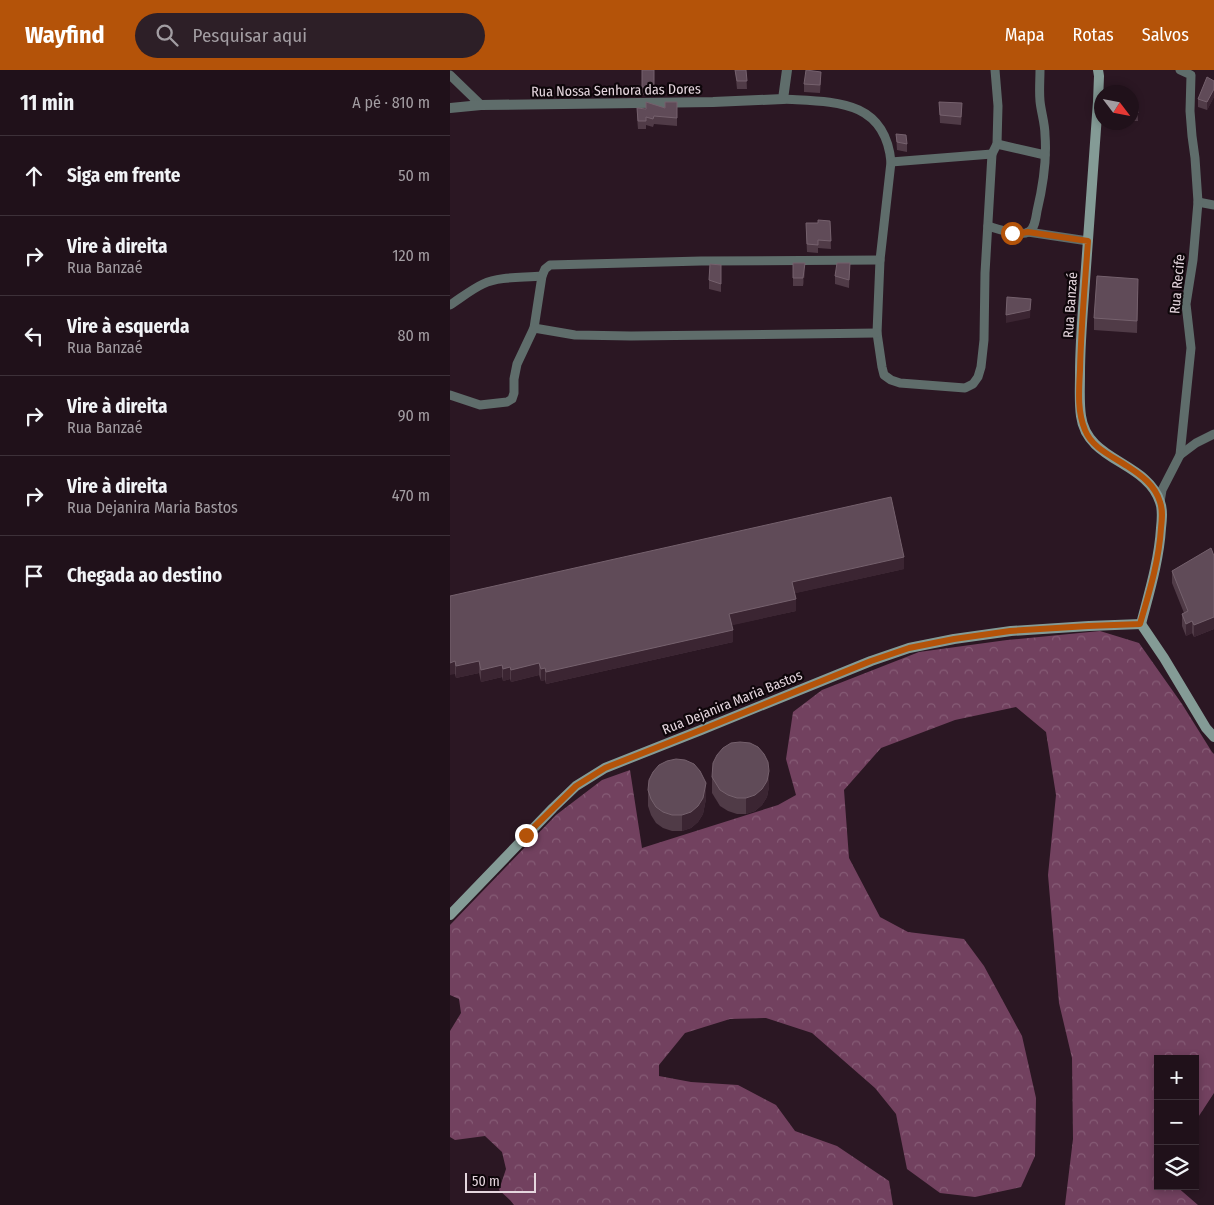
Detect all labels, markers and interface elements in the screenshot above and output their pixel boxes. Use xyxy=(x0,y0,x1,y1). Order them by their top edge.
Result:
search box xyxy=(135,13,485,58)
text: Wayfind xyxy=(25,21,105,49)
icon: search xyxy=(153,21,181,49)
text: Pesquisar aqui xyxy=(193,24,307,47)
text: Mapa xyxy=(1005,24,1045,46)
text: Rotas xyxy=(1073,24,1114,46)
text: Salvos xyxy=(1142,24,1189,46)
street label: Rua Nossa Senhora das Dores xyxy=(531,81,701,100)
north arrow xyxy=(1094,85,1139,130)
text: 11 min xyxy=(20,90,74,116)
text: A pé · 810 m xyxy=(352,93,430,112)
icon: ahead xyxy=(20,162,48,190)
text: Siga em frente xyxy=(67,164,181,187)
text: 50 m xyxy=(398,166,430,185)
route start xyxy=(1001,222,1024,245)
text: Vire à direita xyxy=(67,235,168,258)
icon: right xyxy=(20,242,48,270)
text: 120 m xyxy=(392,246,430,265)
street label: Rua Recife xyxy=(1166,253,1189,315)
text: Rua Banzaé xyxy=(67,258,143,277)
street label: Rua Banzaé xyxy=(1060,271,1081,339)
text: Vire à esquerda xyxy=(67,315,189,338)
icon: left xyxy=(20,322,48,350)
text: 80 m xyxy=(398,326,430,345)
text: Rua Banzaé xyxy=(67,338,143,357)
text: Vire à direita xyxy=(67,395,168,418)
icon: right xyxy=(20,402,48,430)
text: 90 m xyxy=(398,406,430,425)
text: Rua Banzaé xyxy=(67,418,143,437)
text: Vire à direita xyxy=(67,475,168,498)
icon: right xyxy=(20,482,48,510)
text: 470 m xyxy=(392,486,430,505)
text: Rua Dejanira Maria Bastos xyxy=(67,498,238,517)
icon: arrive xyxy=(20,562,48,590)
text: Chegada ao destino xyxy=(67,564,222,587)
street label: Rua Dejanira Maria Bastos xyxy=(660,667,805,738)
route end xyxy=(515,824,538,847)
map controls xyxy=(1154,1055,1199,1190)
button: + xyxy=(1154,1055,1199,1100)
button: − xyxy=(1154,1100,1199,1145)
button: layers xyxy=(1154,1145,1199,1190)
scale bar xyxy=(465,1170,536,1193)
text: 50 m xyxy=(472,1173,500,1190)

